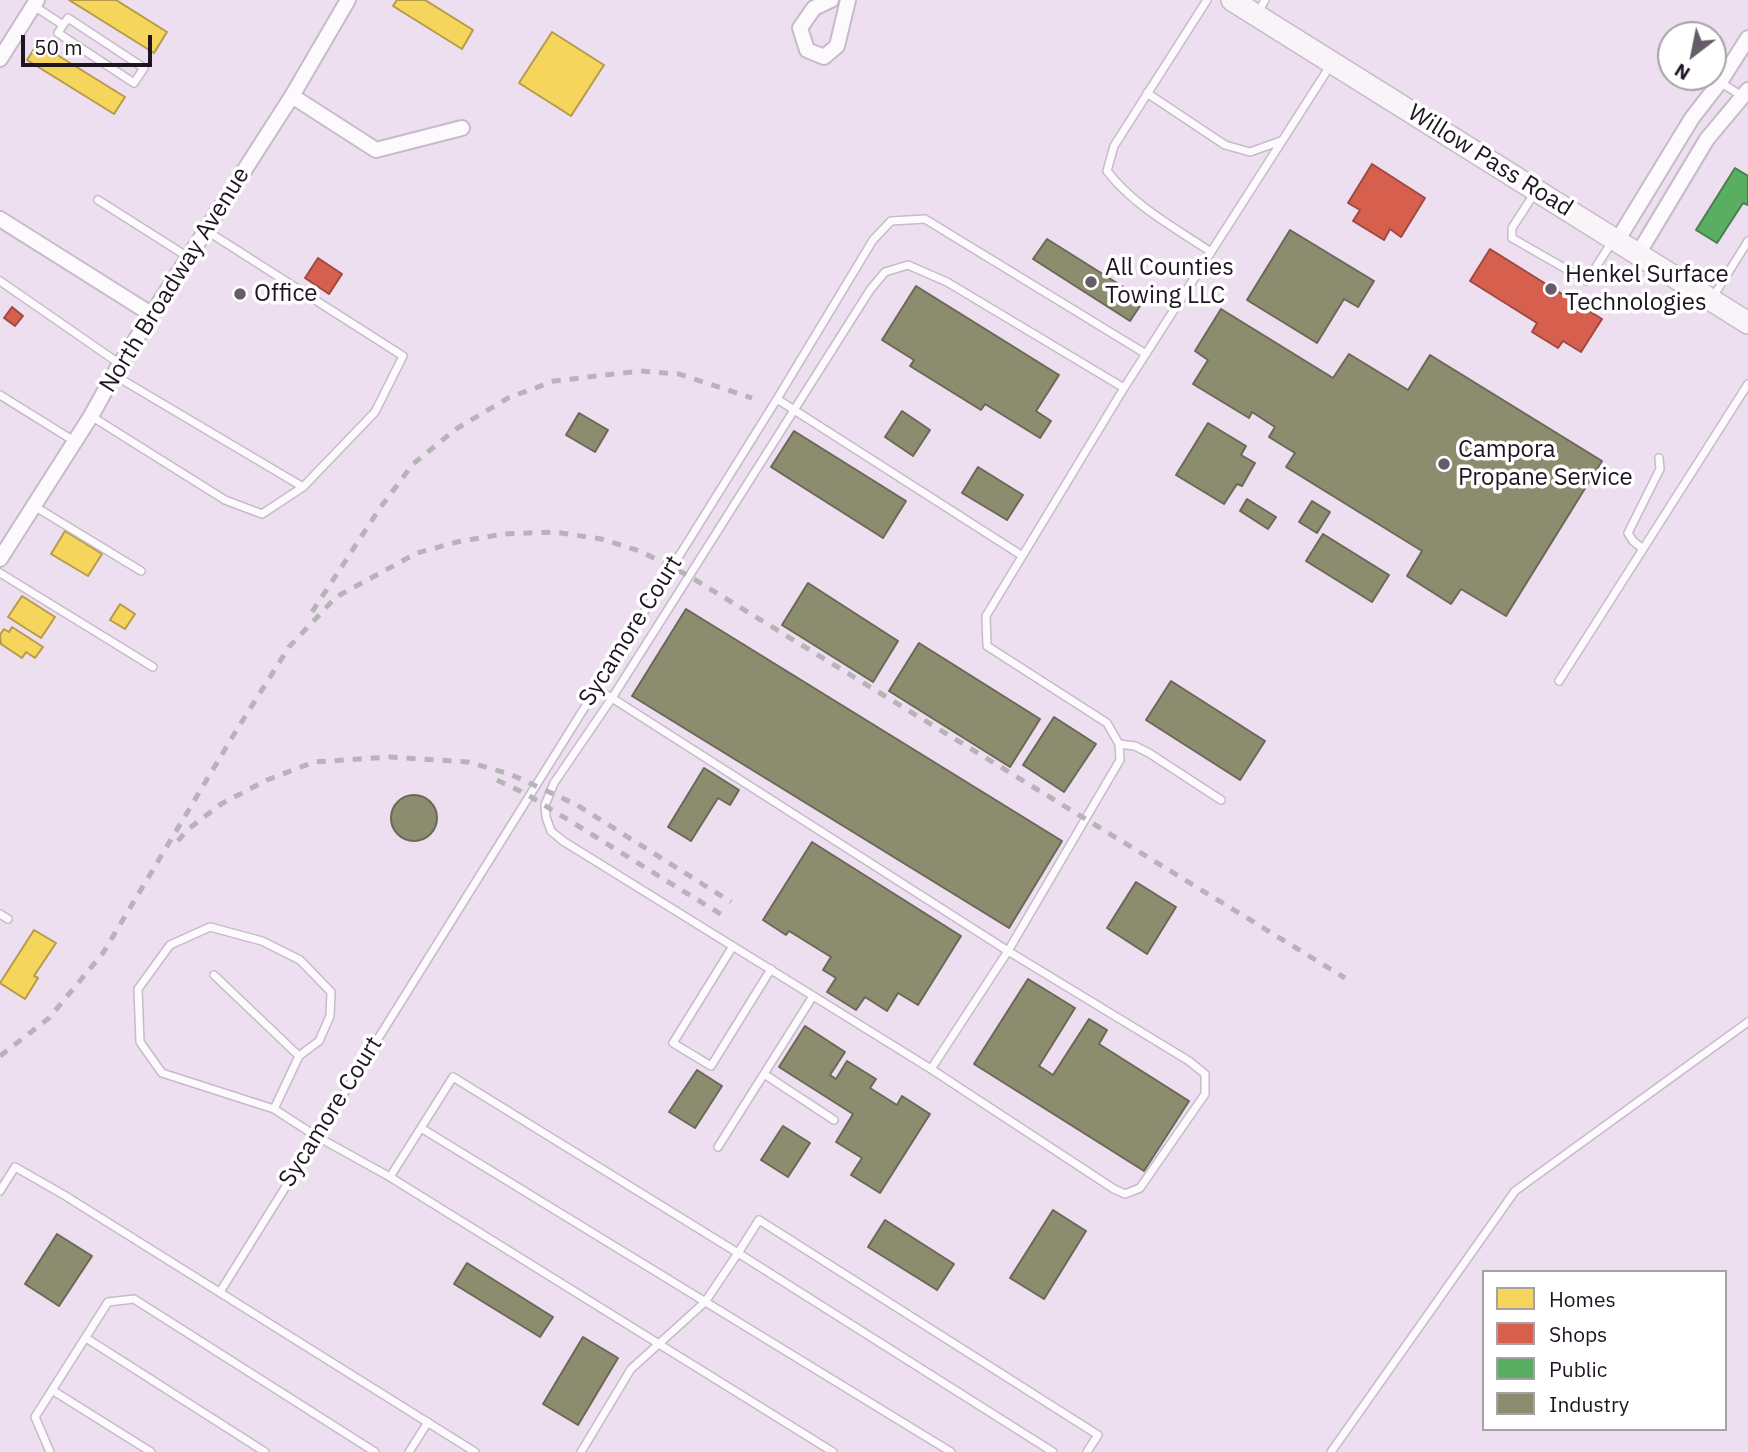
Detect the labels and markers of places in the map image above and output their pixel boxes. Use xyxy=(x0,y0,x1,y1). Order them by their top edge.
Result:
place label: All Counties Towing LLC xyxy=(1105,254,1234,310)
place label: Henkel Surface Technologies xyxy=(1565,261,1729,317)
marker: All Counties Towing LLC xyxy=(1083,274,1099,290)
place label: Office xyxy=(254,280,317,308)
marker: Henkel Surface Technologies xyxy=(1543,281,1559,297)
marker: Office xyxy=(232,286,248,302)
place label: Campora Propane Service xyxy=(1458,436,1633,492)
marker: Campora Propane Service xyxy=(1436,456,1452,472)

